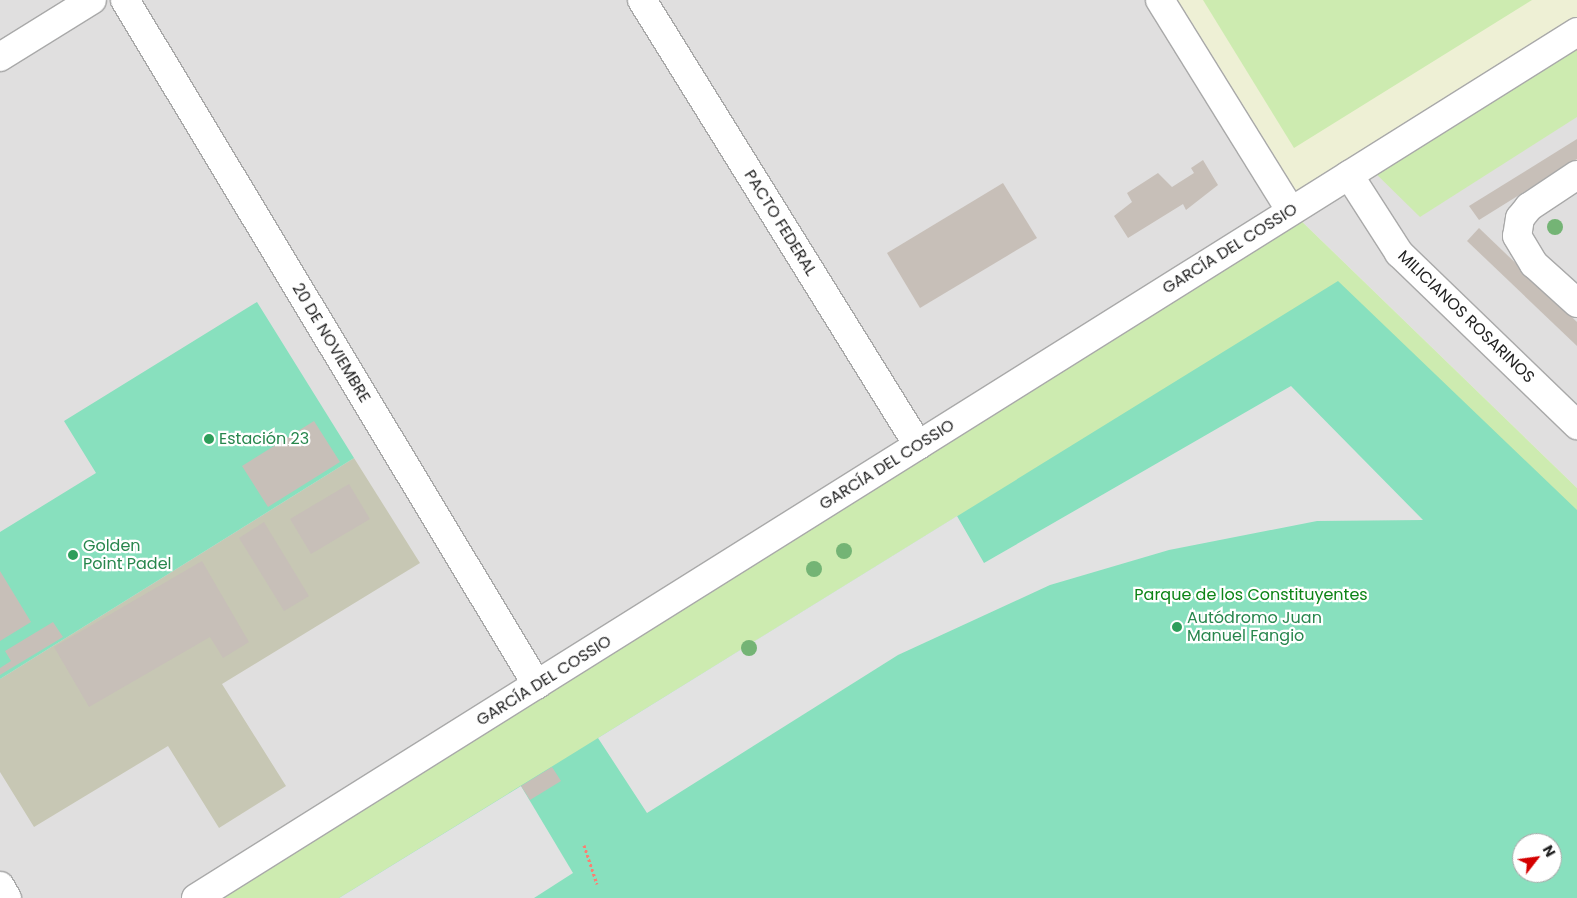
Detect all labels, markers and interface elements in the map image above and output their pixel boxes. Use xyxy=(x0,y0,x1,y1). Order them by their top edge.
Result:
street label: PACTO FEDERAL xyxy=(740,167,820,279)
street label: GARCÍA DEL COSSIO xyxy=(1159,200,1301,298)
street label: MILICIANOS ROSARINOS xyxy=(1394,247,1538,387)
street label: 20 DE NOVIEMBRE xyxy=(288,280,374,406)
street label: GARCÍA DEL COSSIO xyxy=(816,416,958,514)
place label: Estación 23 xyxy=(219,429,309,449)
marker: Estación 23 xyxy=(203,433,215,445)
place label: Golden Point Padel xyxy=(83,536,172,574)
marker: Golden Point Padel xyxy=(67,549,79,561)
park label: Parque de los Constituyentes xyxy=(1134,585,1368,605)
place label: Autódromo Juan Manuel Fangio xyxy=(1187,608,1322,646)
marker: Autódromo Juan Manuel Fangio xyxy=(1171,621,1183,633)
street label: GARCÍA DEL COSSIO xyxy=(473,632,615,730)
north arrow xyxy=(1512,833,1562,883)
text: N xyxy=(1538,841,1560,861)

